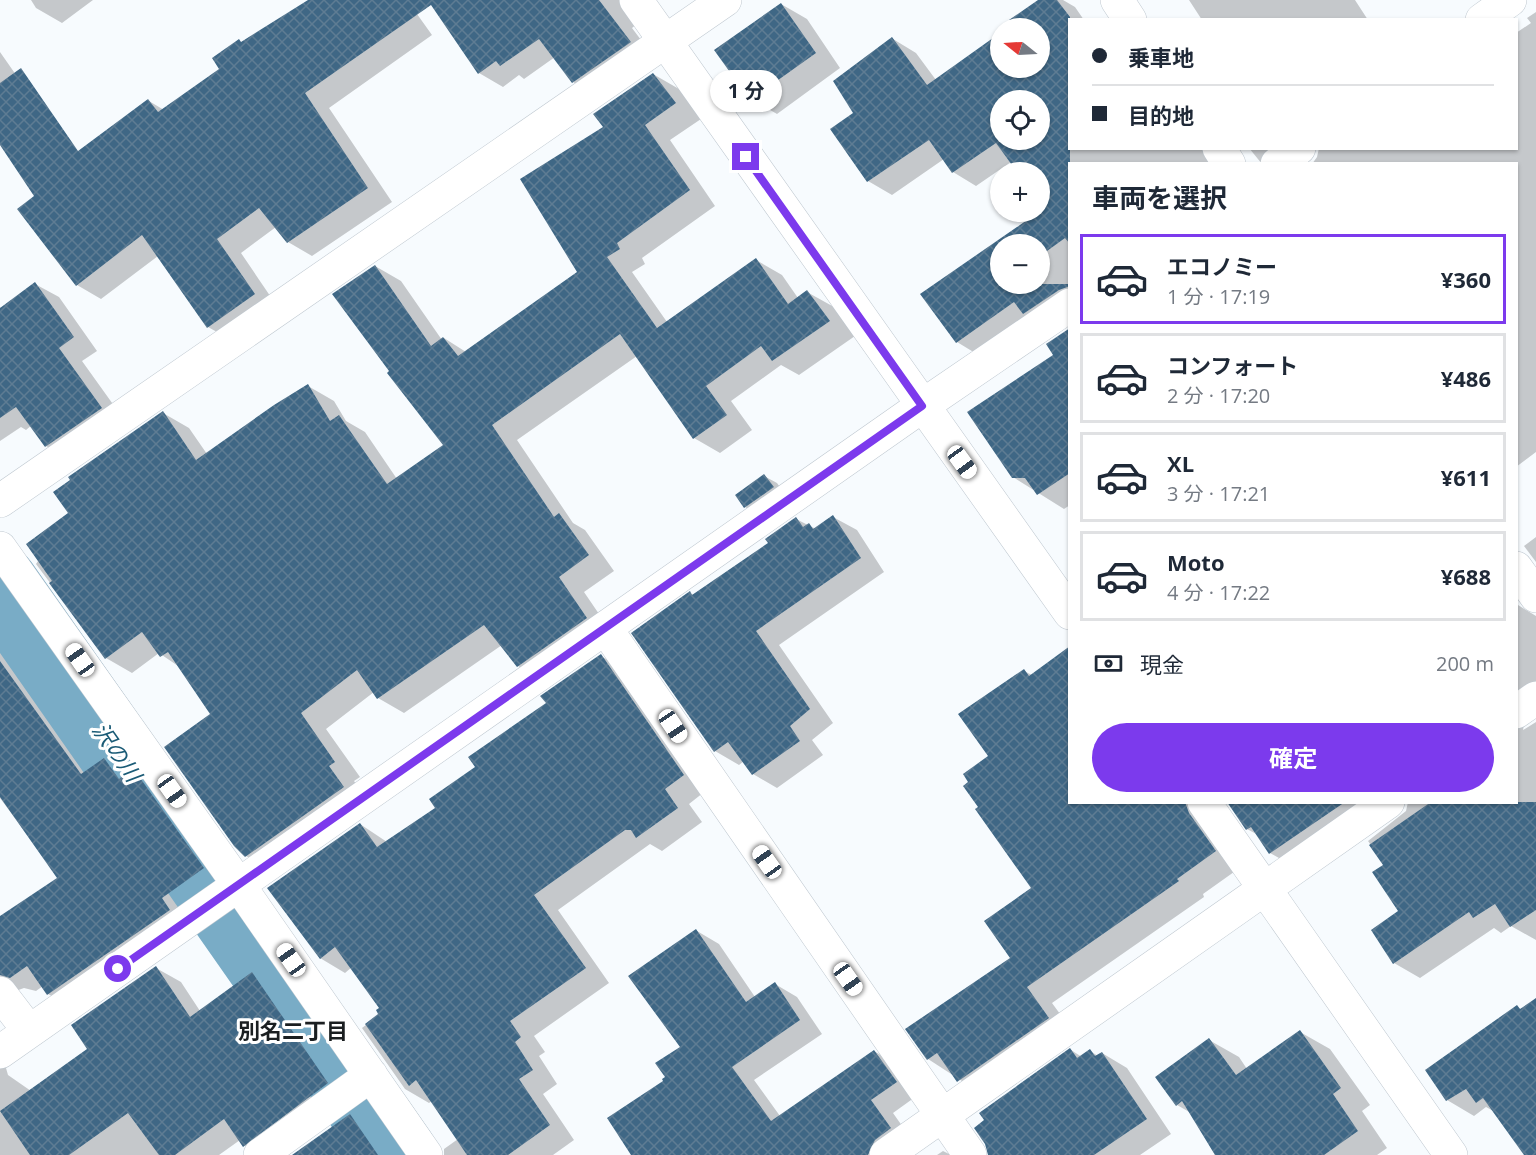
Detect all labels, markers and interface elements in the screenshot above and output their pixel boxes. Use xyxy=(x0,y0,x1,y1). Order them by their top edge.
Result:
north arrow xyxy=(990,18,1050,78)
map controls xyxy=(990,18,1050,294)
text: 乗車地 xyxy=(1128,42,1194,72)
callout: 1 分 xyxy=(710,70,782,112)
text: 1 分 xyxy=(728,77,764,104)
button: locate xyxy=(990,90,1050,150)
text: 目的地 xyxy=(1128,100,1194,130)
route end xyxy=(732,143,759,170)
button: + xyxy=(990,162,1050,222)
text: 車両を選択 xyxy=(1092,179,1227,216)
button: − xyxy=(990,234,1050,294)
text: エコノミー xyxy=(1167,251,1277,281)
icon: car xyxy=(1095,252,1149,306)
text: ¥360 xyxy=(1441,264,1491,294)
text: 1 分 · 17:19 xyxy=(1167,283,1270,310)
text: コンフォート xyxy=(1167,350,1298,380)
icon: car xyxy=(1095,351,1149,405)
text: ¥486 xyxy=(1441,363,1491,393)
text: 2 分 · 17:20 xyxy=(1167,382,1270,409)
car xyxy=(944,442,980,482)
text: XL xyxy=(1167,448,1194,478)
icon: car xyxy=(1095,450,1149,504)
text: ¥611 xyxy=(1441,462,1491,492)
text: 3 分 · 17:21 xyxy=(1167,480,1270,507)
text: Moto xyxy=(1167,547,1225,577)
icon: car xyxy=(1095,549,1149,603)
text: ¥688 xyxy=(1441,561,1491,591)
text: 4 分 · 17:22 xyxy=(1167,579,1270,606)
car xyxy=(62,640,98,680)
icon: cash xyxy=(1092,647,1125,680)
text: 現金 xyxy=(1140,649,1184,679)
text: 200 m xyxy=(1436,650,1494,677)
car xyxy=(655,706,691,746)
water label: 沢の川 xyxy=(87,716,150,789)
button: 確定 xyxy=(1092,723,1494,792)
car xyxy=(154,771,190,811)
car xyxy=(749,842,785,882)
car xyxy=(273,940,309,980)
route start xyxy=(104,955,131,982)
car xyxy=(830,959,866,999)
district label: 別名二丁目 xyxy=(238,1015,348,1045)

